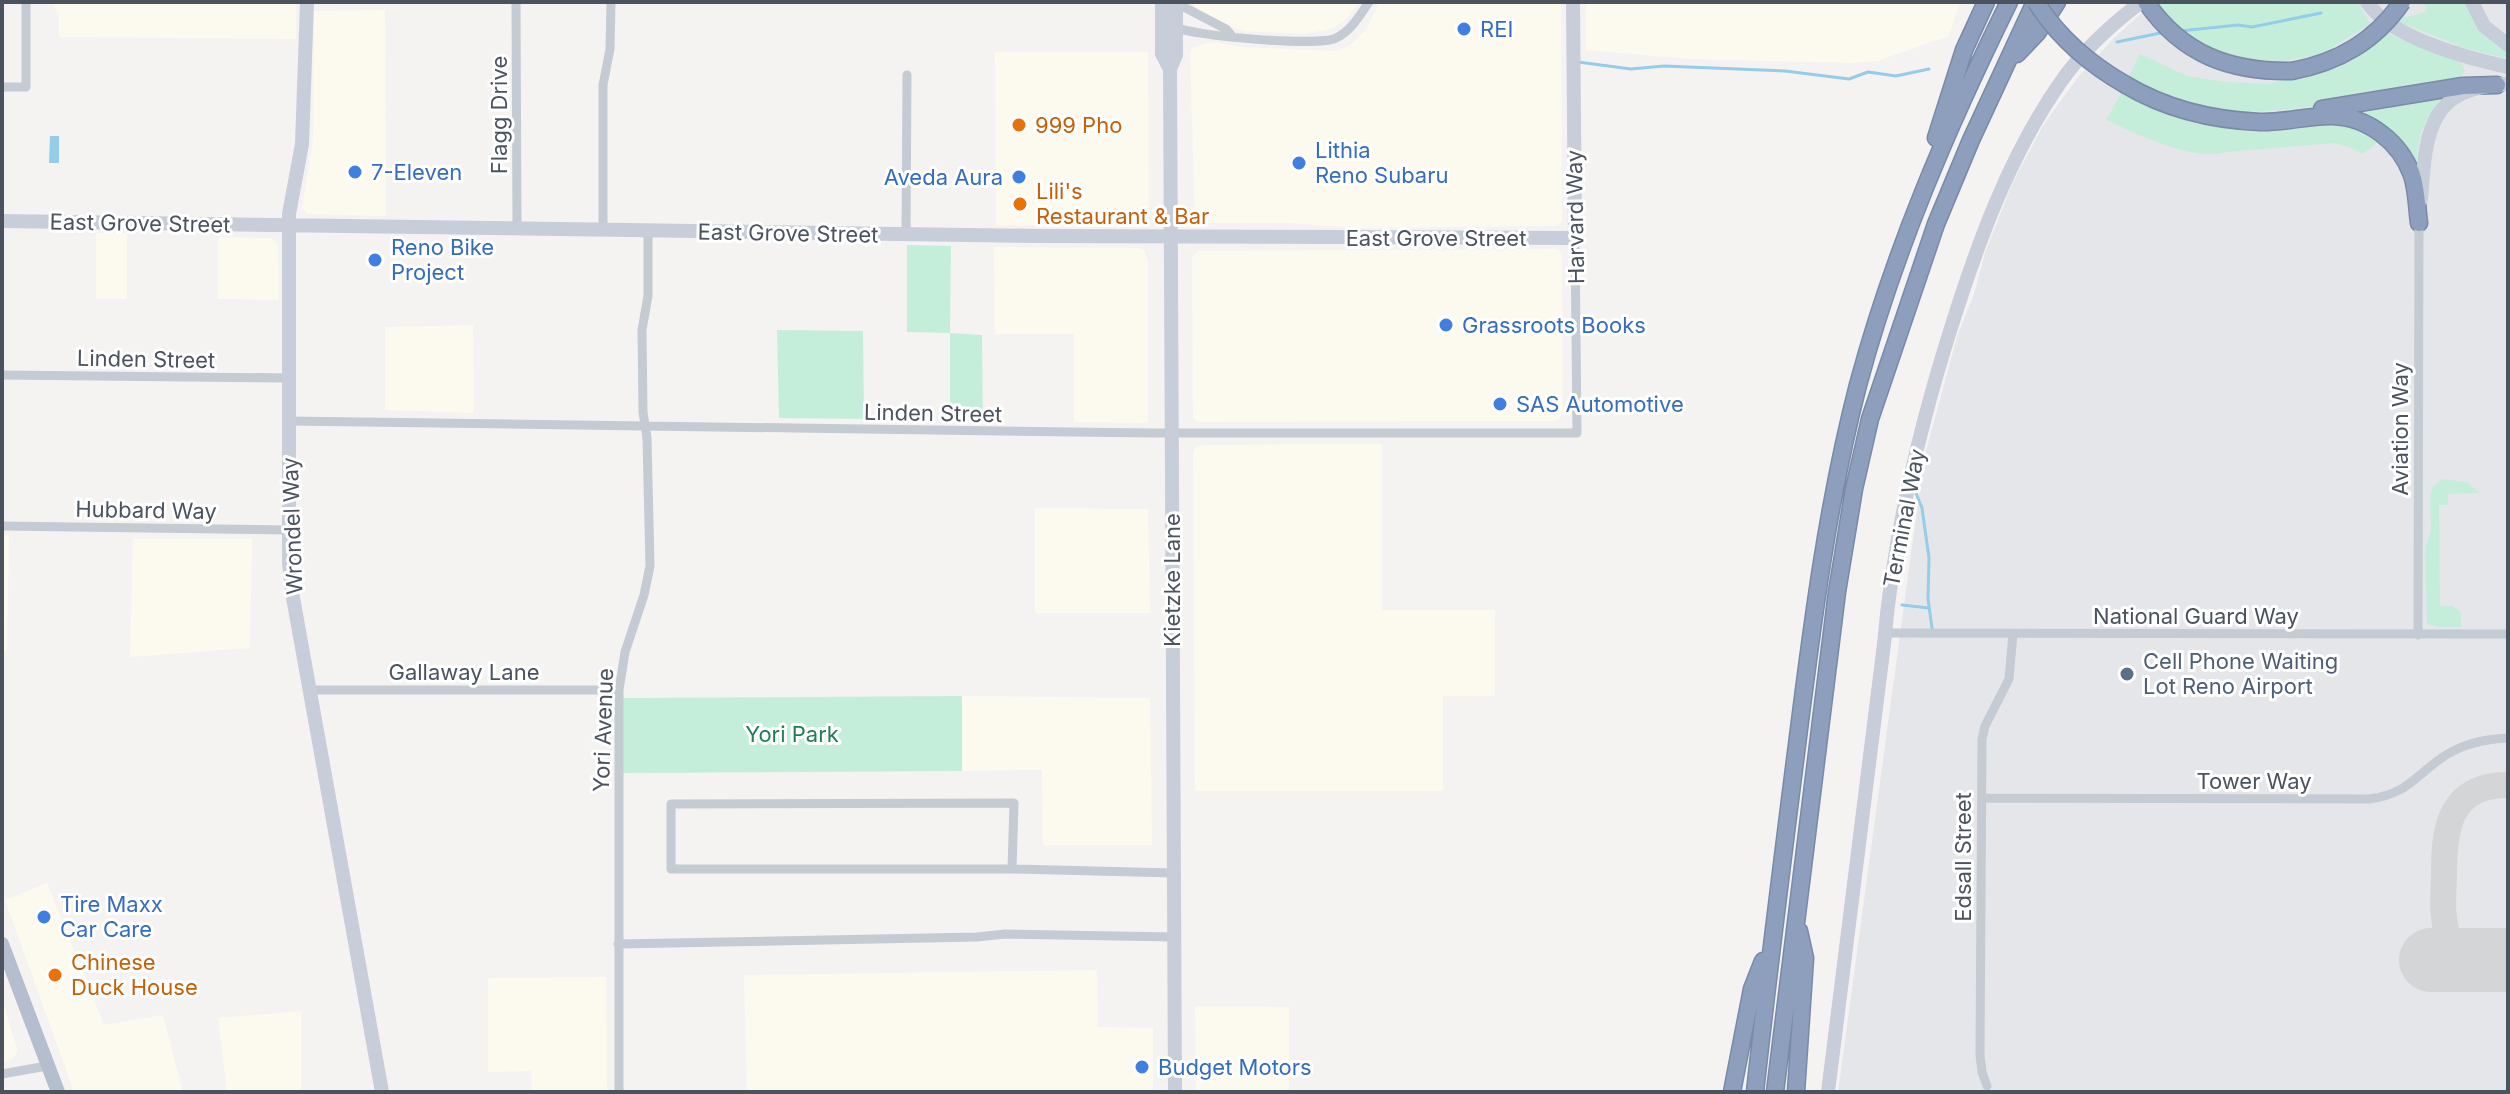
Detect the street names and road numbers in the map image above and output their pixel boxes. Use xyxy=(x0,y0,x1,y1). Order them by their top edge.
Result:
street label: Flagg Drive xyxy=(486,56,512,174)
street label: Harvard Way xyxy=(1561,150,1589,284)
street label: East Grove Street xyxy=(49,208,231,238)
street label: East Grove Street xyxy=(697,218,879,248)
street label: East Grove Street xyxy=(1346,225,1526,251)
street label: Linden Street xyxy=(77,345,215,373)
street label: Aviation Way xyxy=(2387,362,2413,496)
street label: Linden Street xyxy=(864,399,1002,427)
street label: Terminal Way xyxy=(1878,447,1930,589)
street label: Wrondel Way xyxy=(277,457,307,595)
street label: Hubbard Way xyxy=(75,496,217,524)
street label: Kietzke Lane xyxy=(1159,513,1185,647)
street label: National Guard Way xyxy=(2093,603,2299,629)
street label: Gallaway Lane xyxy=(389,659,539,685)
street label: Yori Avenue xyxy=(588,668,618,792)
street label: Tower Way xyxy=(2196,768,2312,794)
street label: Edsall Street xyxy=(1950,792,1976,922)

